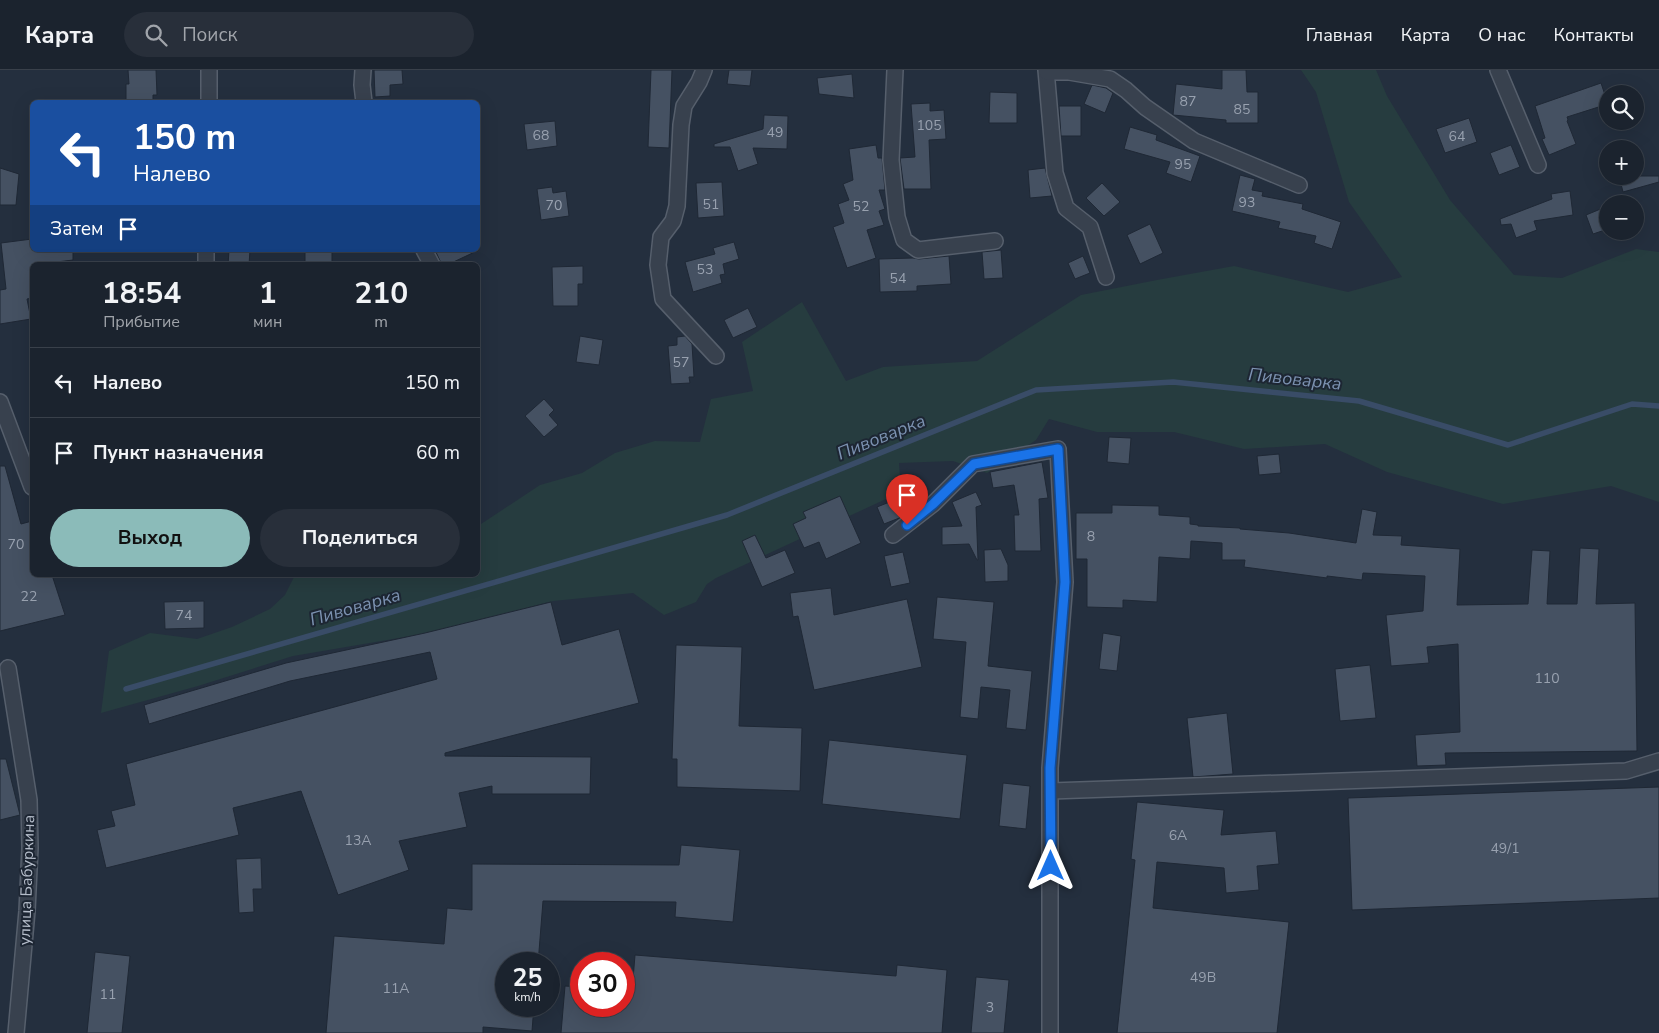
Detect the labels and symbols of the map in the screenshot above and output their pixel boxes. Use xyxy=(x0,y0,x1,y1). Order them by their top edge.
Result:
house number: 87 xyxy=(1180,92,1196,111)
house number: 85 xyxy=(1234,100,1250,119)
house number: 105 xyxy=(916,116,942,135)
house number: 49 xyxy=(767,123,783,142)
house number: 68 xyxy=(533,126,549,145)
house number: 64 xyxy=(1449,127,1465,146)
house number: 95 xyxy=(1175,155,1191,174)
house number: 93 xyxy=(1239,193,1255,212)
house number: 51 xyxy=(703,195,719,214)
house number: 70 xyxy=(546,196,562,215)
house number: 52 xyxy=(853,197,869,216)
house number: 53 xyxy=(697,260,713,279)
house number: 54 xyxy=(890,269,906,288)
house number: 57 xyxy=(673,353,689,372)
water label: Пивоварка xyxy=(1247,362,1343,396)
water label: Пивоварка xyxy=(833,408,929,466)
pin xyxy=(886,474,928,525)
house number: 8 xyxy=(1087,527,1095,546)
house number: 70 xyxy=(8,535,24,554)
water label: Пивоварка xyxy=(307,583,403,631)
house number: 22 xyxy=(21,587,37,606)
house number: 74 xyxy=(176,606,192,625)
house number: 110 xyxy=(1534,669,1560,688)
street label: улица Бабуркина xyxy=(14,814,40,946)
house number: 6А xyxy=(1169,826,1187,845)
house number: 13А xyxy=(344,831,372,850)
position arrow xyxy=(1024,839,1076,891)
house number: 49/1 xyxy=(1490,839,1520,858)
speed limit sign: 30 xyxy=(570,952,635,1017)
house number: 49В xyxy=(1190,968,1216,987)
house number: 11А xyxy=(382,979,410,998)
house number: 11 xyxy=(100,985,116,1004)
house number: 3 xyxy=(986,998,994,1017)

